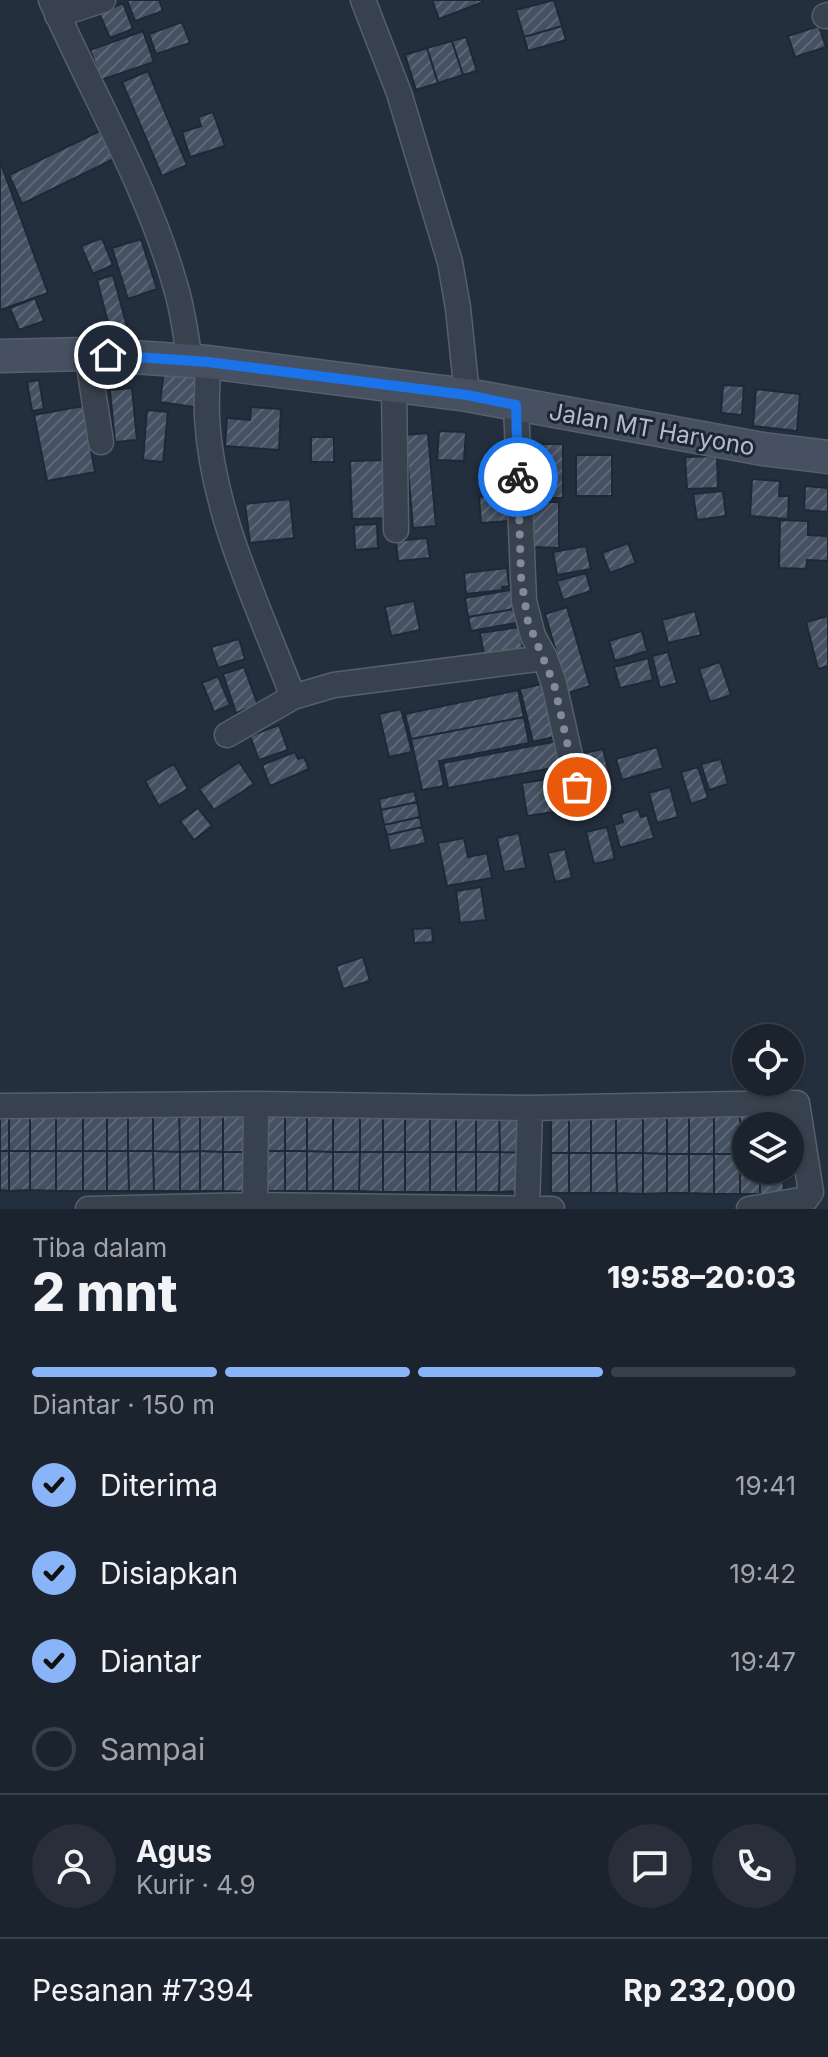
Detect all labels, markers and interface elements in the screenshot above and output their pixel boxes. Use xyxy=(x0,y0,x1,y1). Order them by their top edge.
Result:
pin xyxy=(74,321,142,389)
icon: home xyxy=(86,333,130,377)
street label: Jalan MT Haryono xyxy=(547,397,757,461)
courier xyxy=(478,437,558,517)
icon: bike xyxy=(496,455,540,499)
pin xyxy=(543,753,611,821)
icon: bag xyxy=(555,765,599,809)
map controls xyxy=(732,1024,804,1184)
button: locate xyxy=(732,1024,804,1096)
button: layers xyxy=(732,1112,804,1184)
text: Tiba dalam xyxy=(32,1232,167,1263)
text: 19:58–20:03 xyxy=(607,1259,796,1295)
text: 2 mnt xyxy=(32,1261,178,1324)
text: Diantar · 150 m xyxy=(32,1389,215,1420)
icon: check xyxy=(32,1463,76,1507)
text: Diterima xyxy=(100,1467,218,1503)
text: 19:41 xyxy=(735,1470,796,1501)
icon: check xyxy=(32,1551,76,1595)
text: Disiapkan xyxy=(100,1555,238,1591)
text: 19:42 xyxy=(729,1558,796,1589)
icon: check xyxy=(32,1639,76,1683)
text: Diantar xyxy=(100,1643,202,1679)
text: 19:47 xyxy=(730,1646,796,1677)
text: Sampai xyxy=(100,1731,205,1767)
button: person xyxy=(32,1824,116,1908)
button: chat xyxy=(608,1824,692,1908)
button: phone xyxy=(712,1824,796,1908)
text: Agus xyxy=(136,1833,212,1869)
text: Kurir · 4.9 xyxy=(136,1869,256,1900)
text: Pesanan #7394 xyxy=(32,1972,254,2008)
text: Rp 232,000 xyxy=(623,1972,796,2008)

